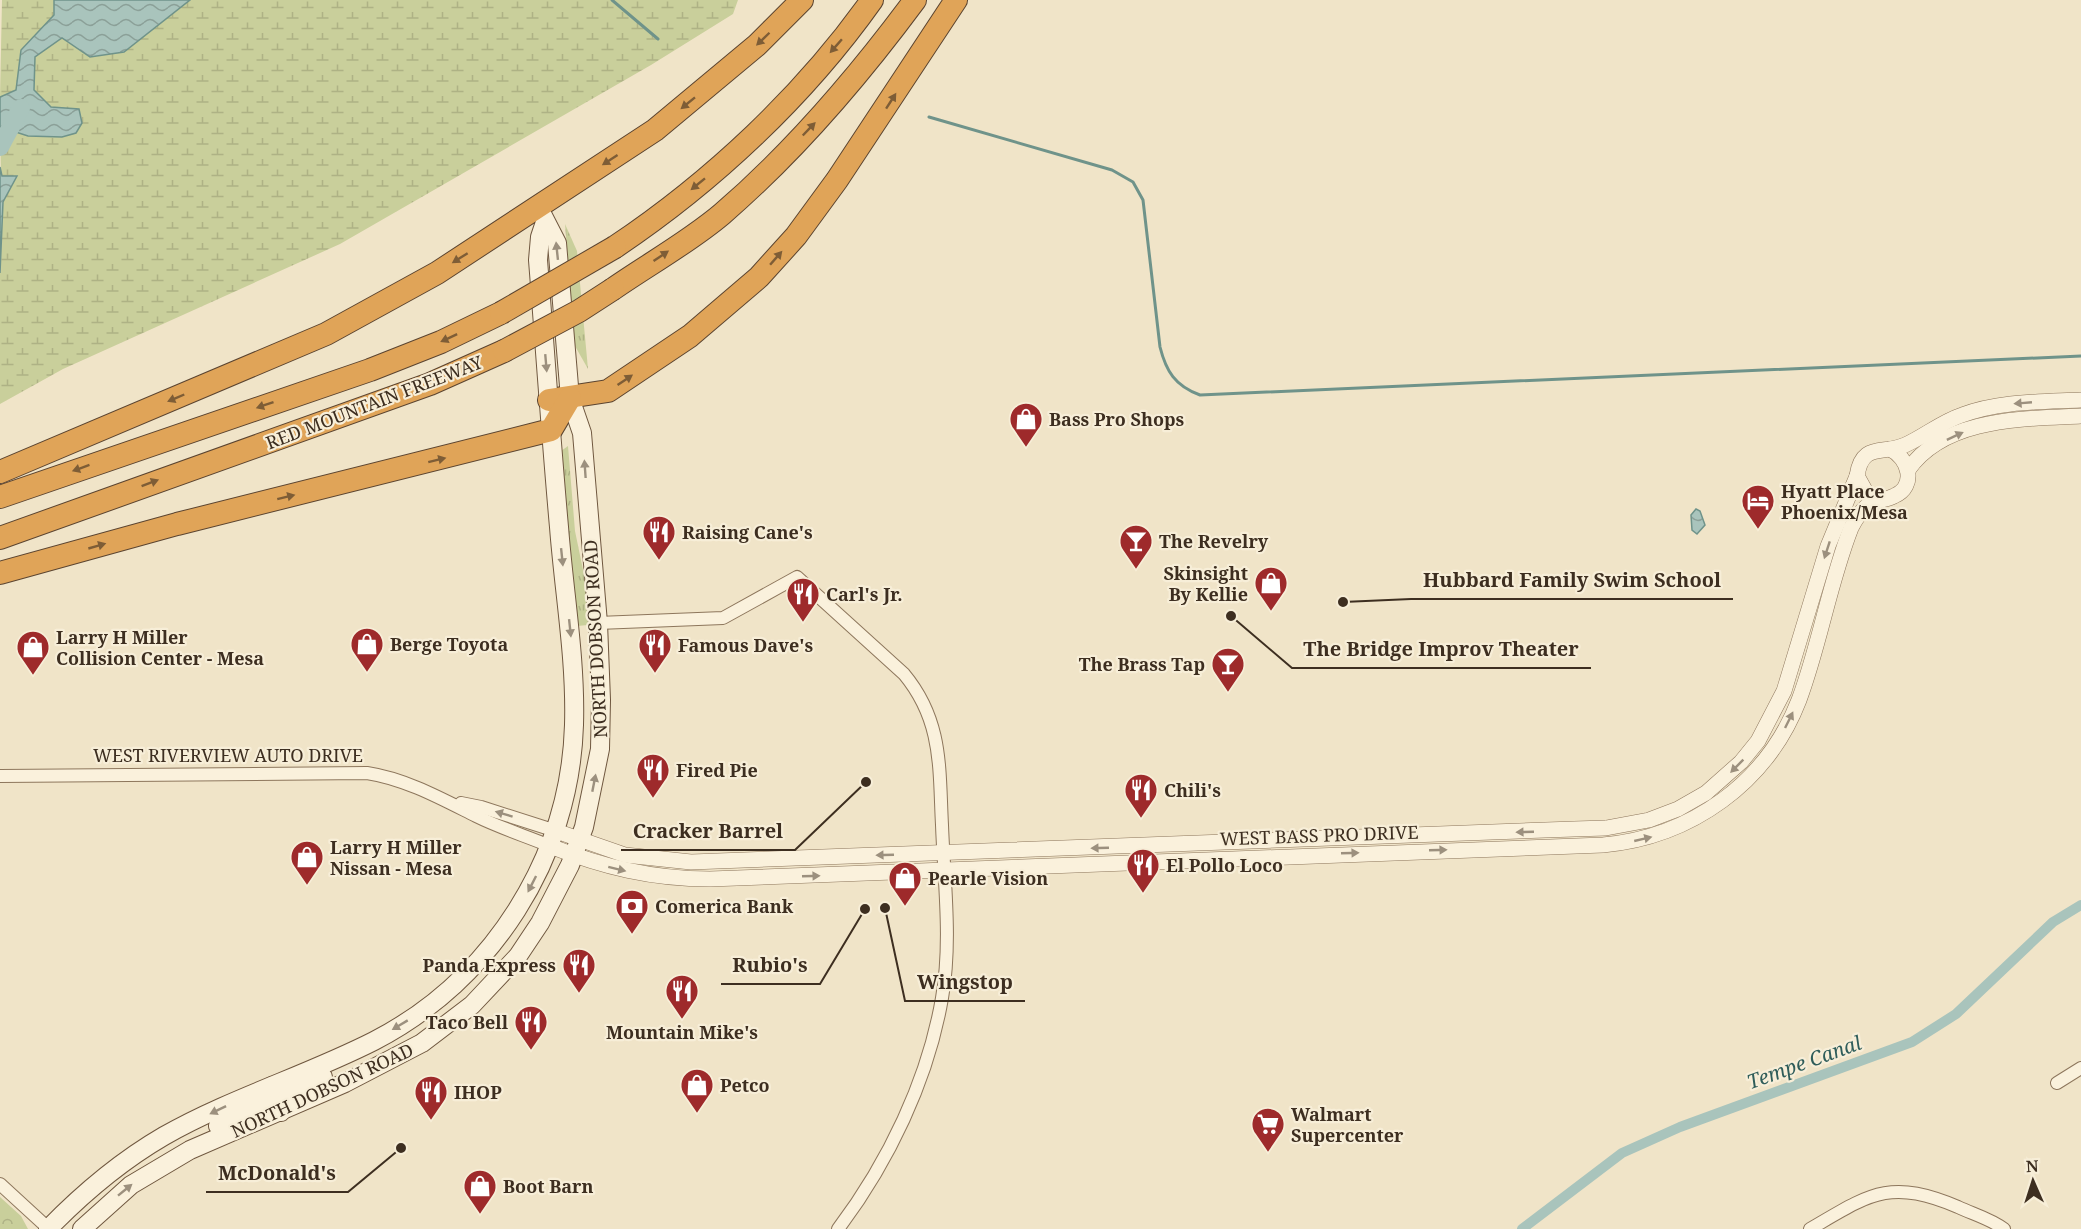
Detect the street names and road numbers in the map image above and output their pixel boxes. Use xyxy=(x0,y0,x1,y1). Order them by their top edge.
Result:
street label: RED MOUNTAIN FREEWAY xyxy=(262,349,486,454)
street label: NORTH DOBSON ROAD xyxy=(578,539,612,739)
street label: WEST RIVERVIEW AUTO DRIVE xyxy=(93,743,363,767)
street label: WEST BASS PRO DRIVE xyxy=(1219,820,1419,850)
street label: NORTH DOBSON ROAD xyxy=(227,1037,417,1143)

